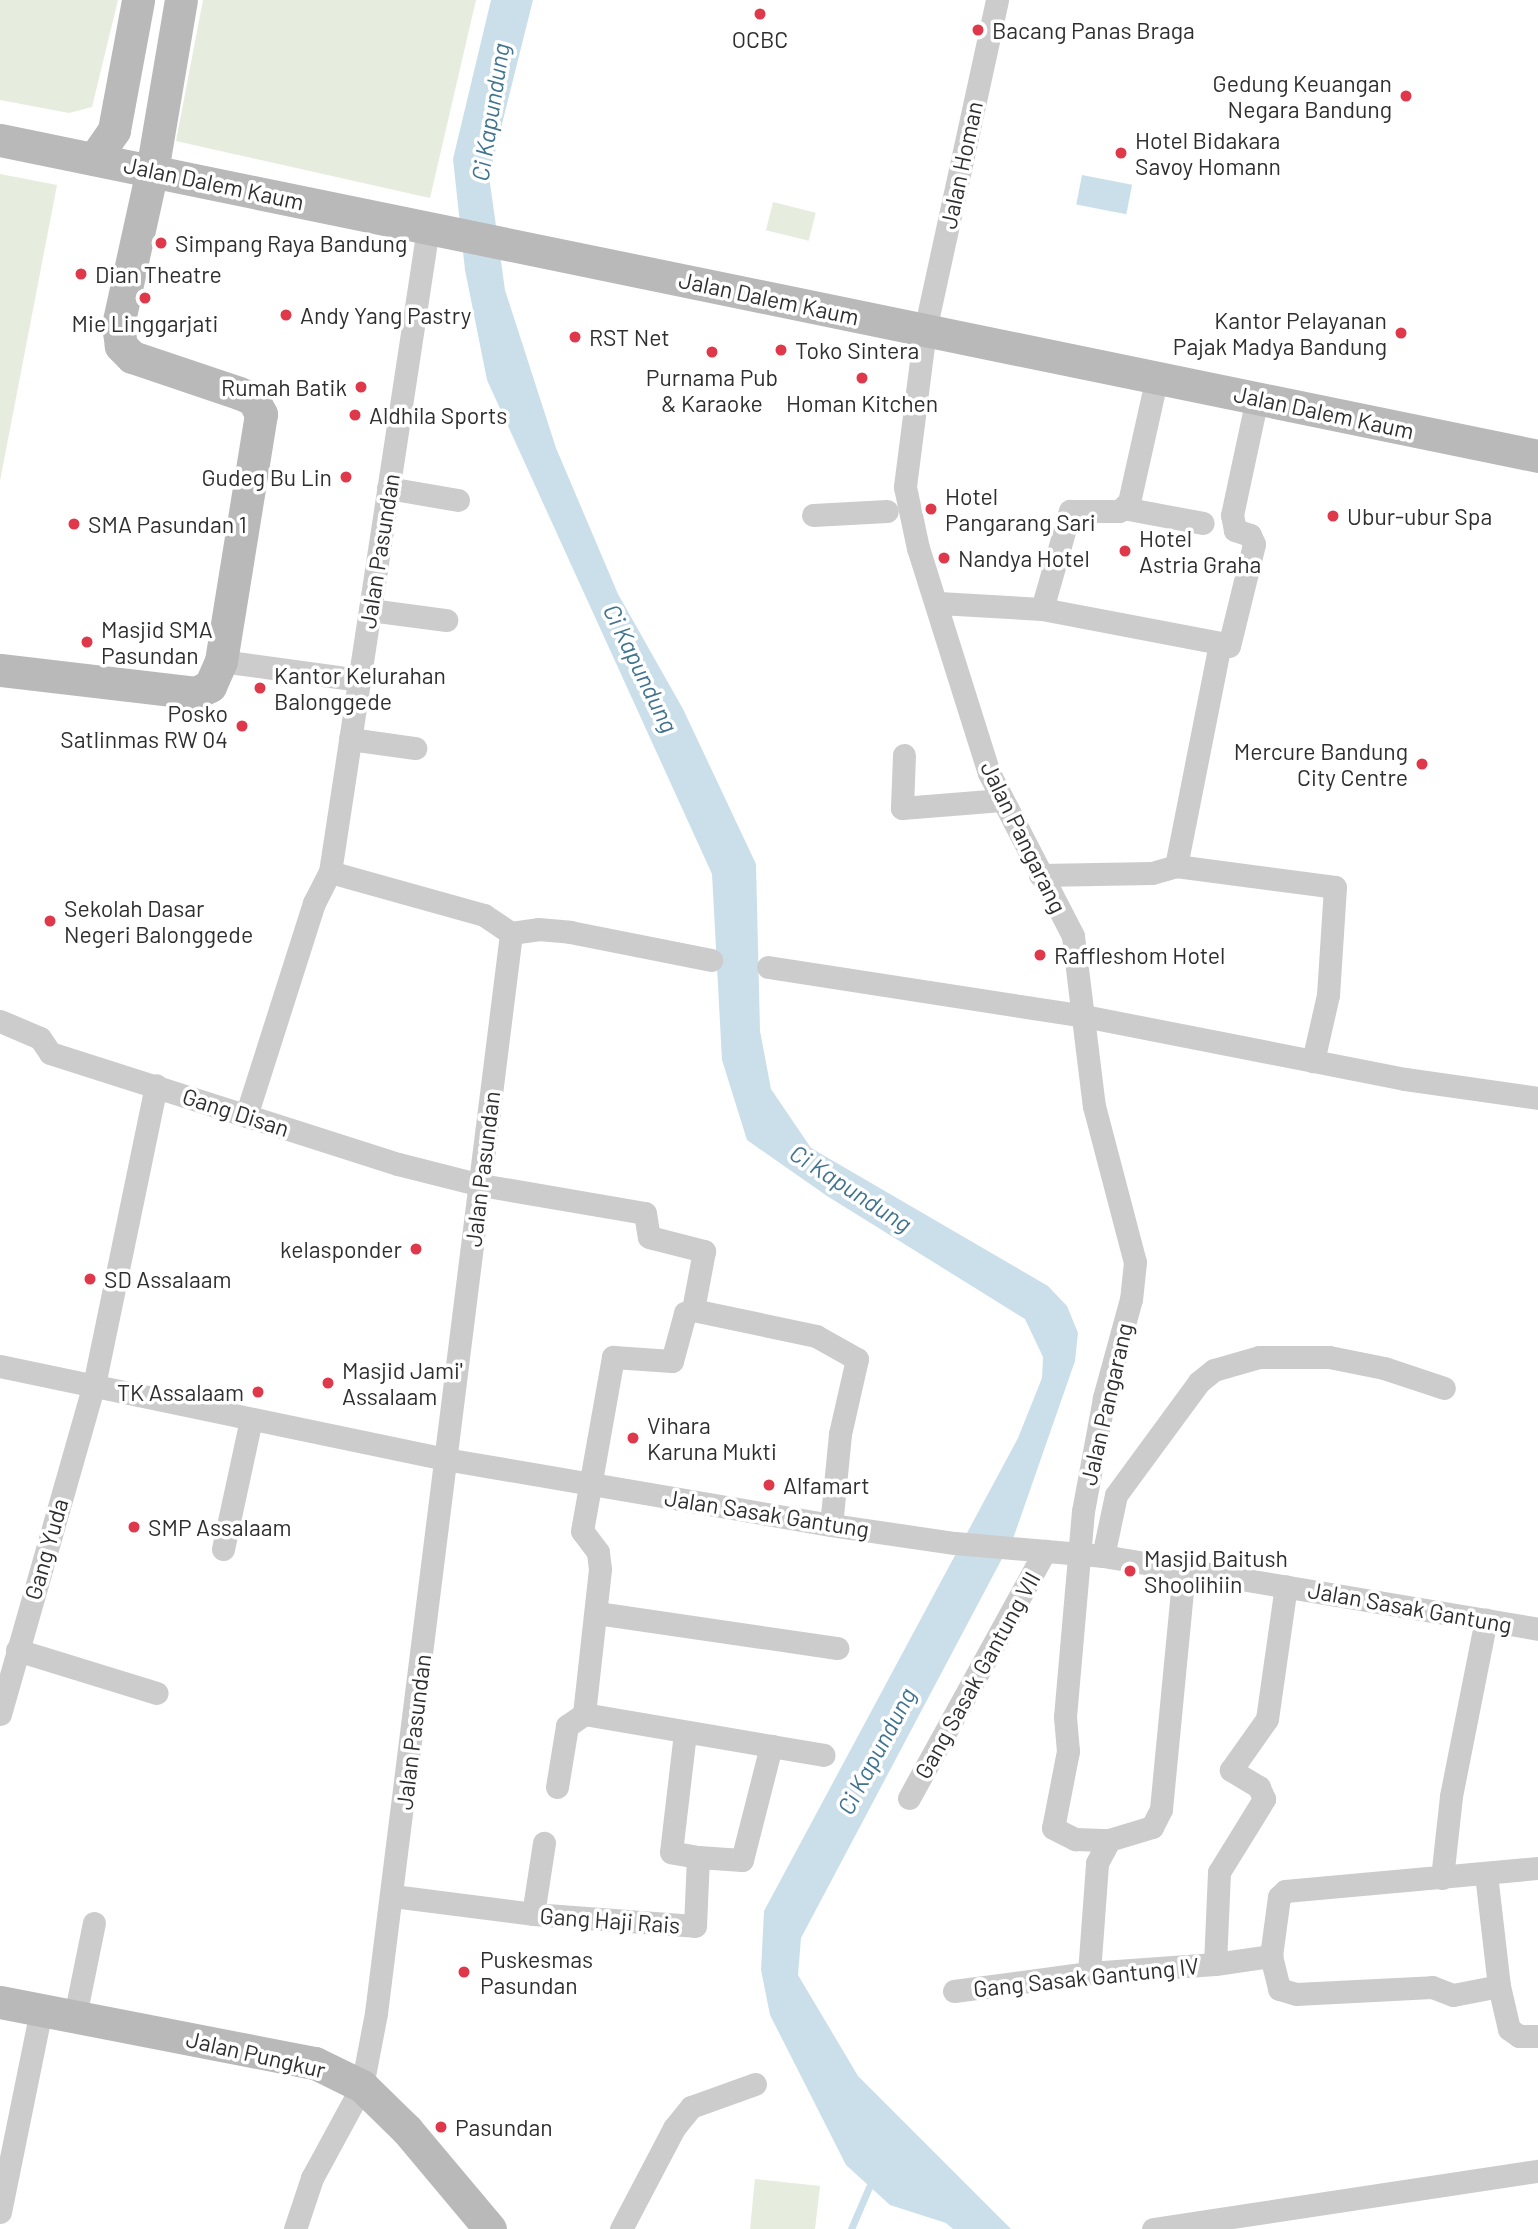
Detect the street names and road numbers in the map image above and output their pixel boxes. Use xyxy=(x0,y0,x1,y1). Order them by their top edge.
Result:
street label: Jalan Homan xyxy=(934,99,988,231)
street label: Jalan Dalem Kaum xyxy=(122,150,306,216)
street label: Jalan Dalem Kaum xyxy=(677,265,861,331)
street label: Jalan Dalem Kaum xyxy=(1232,379,1416,445)
street label: Jalan Pasundan xyxy=(353,471,405,631)
street label: Jalan Pangarang xyxy=(975,757,1073,917)
street label: Gang Disan xyxy=(179,1082,293,1142)
street label: Jalan Pasundan xyxy=(459,1090,505,1248)
street label: Jalan Pangarang xyxy=(1074,1320,1138,1488)
street label: Jalan Sasak Gantung xyxy=(663,1483,871,1543)
street label: Gang Yuda xyxy=(18,1495,74,1603)
street label: Gang Sasak Gantung VII xyxy=(909,1567,1045,1783)
street label: Jalan Sasak Gantung xyxy=(1306,1575,1514,1639)
street label: Jalan Pasundan xyxy=(390,1653,436,1811)
street label: Gang Haji Rais xyxy=(539,1901,681,1939)
street label: Gang Sasak Gantung IV xyxy=(972,1951,1200,2003)
street label: Jalan Pungkur xyxy=(184,2025,328,2083)

